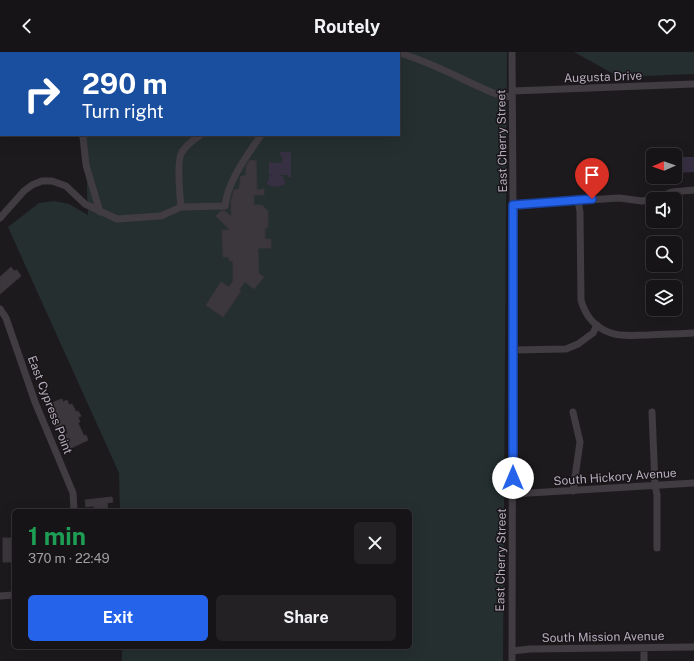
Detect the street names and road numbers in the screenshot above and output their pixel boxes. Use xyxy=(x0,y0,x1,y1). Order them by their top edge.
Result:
street label: Augusta Drive xyxy=(564,69,643,85)
street label: East Cherry Street xyxy=(494,89,510,193)
street label: East Cypress Point xyxy=(25,354,75,457)
street label: South Hickory Avenue xyxy=(553,466,677,488)
street label: East Cherry Street xyxy=(493,508,509,612)
street label: South Mission Avenue xyxy=(541,629,665,645)

